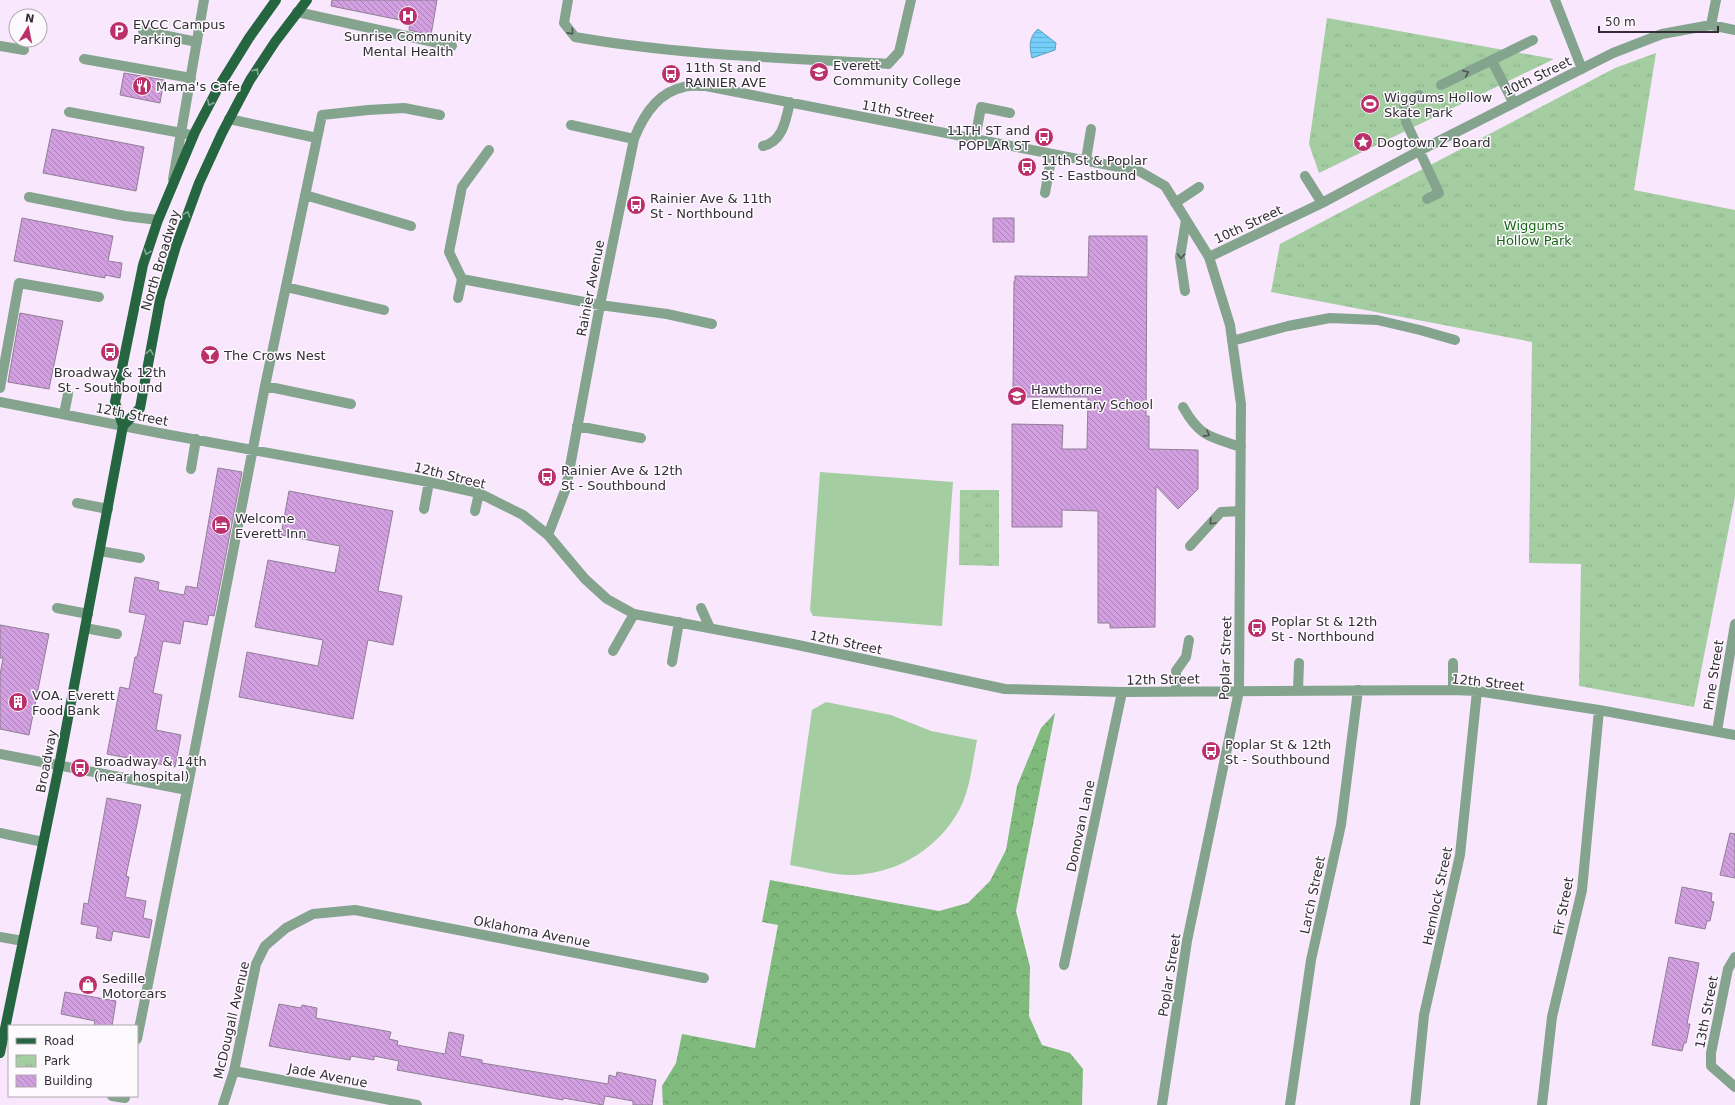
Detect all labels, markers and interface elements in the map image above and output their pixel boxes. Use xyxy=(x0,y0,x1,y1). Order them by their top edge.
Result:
hospital icon: Sunrise Community Mental Health xyxy=(397,5,419,27)
north arrow xyxy=(8,8,48,48)
scale bar xyxy=(1599,8,1718,34)
text: N xyxy=(24,11,35,26)
text: 50 m xyxy=(1605,15,1636,29)
place label: EVCC Campus Parking xyxy=(133,17,226,47)
parking icon: EVCC Campus Parking xyxy=(108,20,130,42)
one-way arrow xyxy=(567,27,574,34)
place label: Sunrise Community Mental Health xyxy=(344,29,472,59)
street label: 10th Street xyxy=(1501,54,1574,99)
place label: Everett Community College xyxy=(833,58,961,88)
place label: 11th St and RAINIER AVE xyxy=(685,60,766,90)
school or university icon: Everett Community College xyxy=(808,61,830,83)
bus stop icon: 11th St and RAINIER AVE xyxy=(660,63,682,85)
one-way arrow xyxy=(251,69,258,76)
one-way arrow xyxy=(1462,70,1470,78)
restaurant icon: Mama's Cafe xyxy=(131,75,153,97)
place label: Mama's Cafe xyxy=(156,79,240,94)
place label: Wiggums Hollow Skate Park xyxy=(1384,90,1492,120)
sports icon: Wiggums Hollow Skate Park xyxy=(1359,93,1381,115)
street label: 11th Street xyxy=(860,97,935,126)
one-way arrow xyxy=(207,99,215,107)
place label: 11TH ST and POPLAR ST xyxy=(947,123,1030,153)
bus stop icon: 11TH ST and POPLAR ST xyxy=(1033,126,1055,148)
place icon: Dogtown Z Board xyxy=(1352,131,1374,153)
place label: Dogtown Z Board xyxy=(1377,135,1491,150)
place label: 11th St & Poplar St - Eastbound xyxy=(1041,153,1148,183)
bus stop icon: 11th St & Poplar St - Eastbound xyxy=(1016,156,1038,178)
place label: Rainier Ave & 11th St - Northbound xyxy=(650,191,772,221)
bus stop icon: Rainier Ave & 11th St - Northbound xyxy=(625,194,647,216)
street label: 10th Street xyxy=(1212,202,1285,247)
street label: North Broadway xyxy=(138,207,183,313)
one-way arrow xyxy=(183,210,191,217)
park label: Wiggums Hollow Park xyxy=(1496,218,1572,248)
street label: Rainier Avenue xyxy=(574,239,607,338)
one-way arrow xyxy=(144,248,152,255)
one-way arrow xyxy=(1177,253,1186,259)
bus stop icon: Broadway & 12th St - Southbound xyxy=(99,341,121,363)
bar icon: The Crows Nest xyxy=(199,344,221,366)
place label: The Crows Nest xyxy=(223,348,326,363)
one-way arrow xyxy=(145,349,154,356)
place label: Broadway & 12th St - Southbound xyxy=(54,365,166,395)
place label: Hawthorne Elementary School xyxy=(1031,382,1153,412)
school or university icon: Hawthorne Elementary School xyxy=(1006,385,1028,407)
street label: 12th Street xyxy=(94,400,169,429)
one-way arrow xyxy=(1203,429,1210,437)
street label: 12th Street xyxy=(412,459,487,492)
place label: Rainier Ave & 12th St - Southbound xyxy=(561,463,683,493)
bus stop icon: Rainier Ave & 12th St - Southbound xyxy=(536,466,558,488)
place label: Welcome Everett Inn xyxy=(235,511,307,541)
hotel icon: Welcome Everett Inn xyxy=(210,514,232,536)
one-way arrow xyxy=(1209,517,1217,525)
place label: Poplar St & 12th St - Northbound xyxy=(1271,614,1377,644)
street label: Poplar Street xyxy=(1217,616,1234,700)
bus stop icon: Poplar St & 12th St - Northbound xyxy=(1246,617,1268,639)
street label: 12th Street xyxy=(808,628,883,657)
street label: Pine Street xyxy=(1701,639,1726,711)
street label: 12th Street xyxy=(1126,671,1200,688)
street label: 12th Street xyxy=(1451,671,1525,694)
place label: VOA. Everett Food Bank xyxy=(32,688,115,718)
building icon: VOA. Everett Food Bank xyxy=(7,691,29,713)
street label: Broadway xyxy=(33,728,60,794)
place label: Poplar St & 12th St - Southbound xyxy=(1225,737,1331,767)
bus stop icon: Poplar St & 12th St - Southbound xyxy=(1200,740,1222,762)
place label: Broadway & 14th (near hospital) xyxy=(94,754,207,784)
bus stop icon: Broadway & 14th (near hospital) xyxy=(69,757,91,779)
street label: Donovan Lane xyxy=(1063,779,1098,873)
street label: Hemlock Street xyxy=(1420,845,1455,947)
street label: Larch Street xyxy=(1297,855,1328,935)
street label: Fir Street xyxy=(1550,876,1576,937)
street label: Oklahoma Avenue xyxy=(472,913,592,950)
street label: Poplar Street xyxy=(1156,932,1183,1018)
street label: McDougall Avenue xyxy=(211,960,252,1080)
place label: Sedille Motorcars xyxy=(102,971,167,1001)
shop icon: Sedille Motorcars xyxy=(77,974,99,996)
street label: 13th Street xyxy=(1692,975,1721,1050)
legend xyxy=(8,1025,138,1097)
text: Road xyxy=(44,1034,74,1048)
text: Park xyxy=(44,1054,70,1068)
street label: Jade Avenue xyxy=(286,1060,369,1091)
text: Building xyxy=(44,1074,93,1088)

